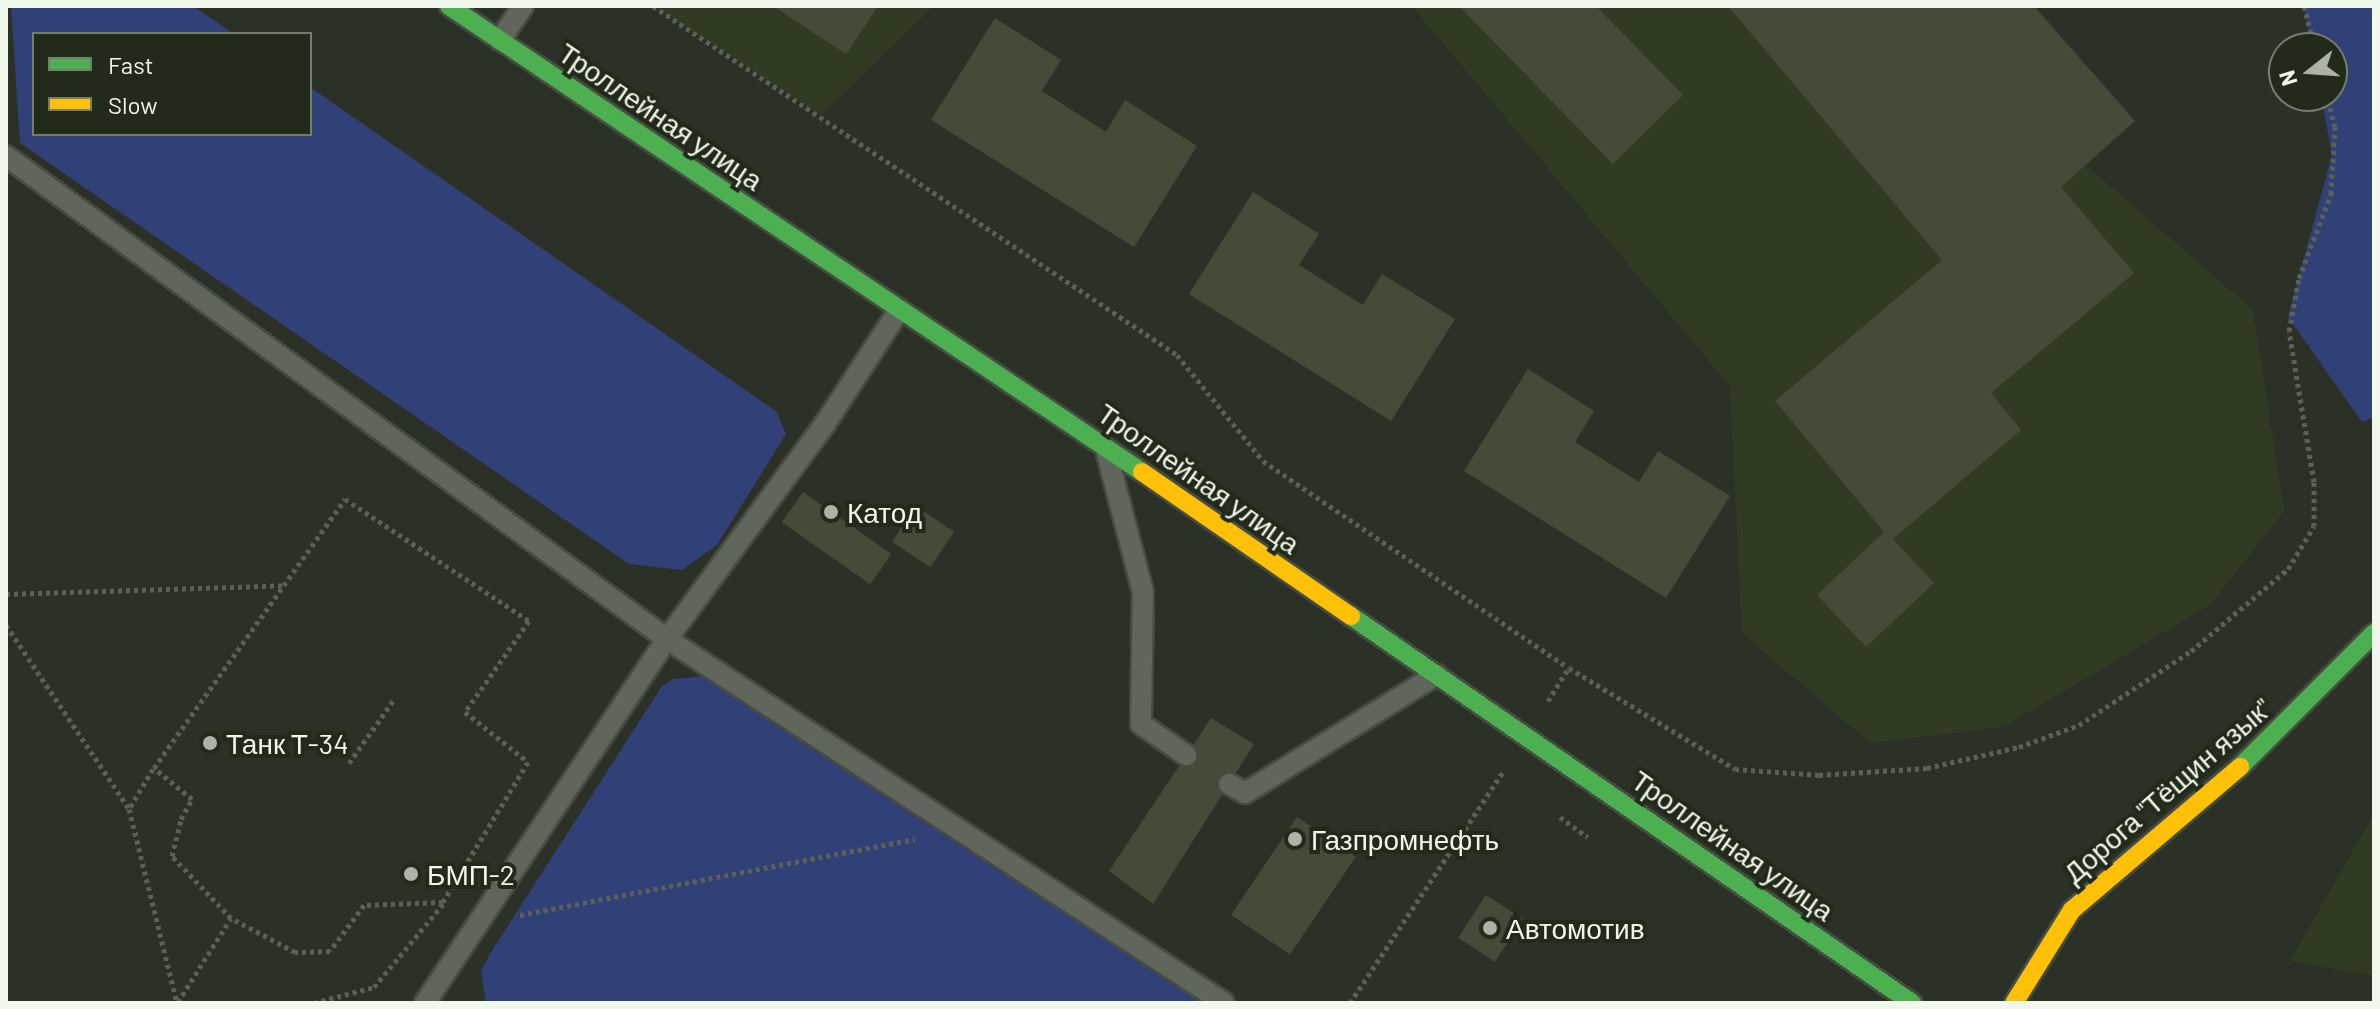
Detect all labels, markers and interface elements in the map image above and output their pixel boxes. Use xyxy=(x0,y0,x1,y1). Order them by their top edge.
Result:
legend xyxy=(32,32,312,136)
north arrow xyxy=(2268,32,2348,112)
street label: Троллейная улица xyxy=(553,35,769,197)
text: Fast xyxy=(108,50,153,79)
text: N xyxy=(2272,68,2302,89)
text: Slow xyxy=(108,90,157,119)
street label: Троллейная улица xyxy=(1092,396,1306,560)
place label: Катод xyxy=(847,495,922,529)
marker: Катод xyxy=(822,503,840,521)
street label: Дорога "Тёщин язык" xyxy=(2056,691,2278,889)
place label: Танк Т-34 xyxy=(226,726,349,760)
marker: Танк Т-34 xyxy=(201,734,219,752)
street label: Троллейная улица xyxy=(1626,763,1840,927)
place label: Газпромнефть xyxy=(1311,822,1499,856)
marker: Газпромнефть xyxy=(1286,830,1304,848)
place label: БМП-2 xyxy=(427,857,515,891)
marker: БМП-2 xyxy=(402,865,420,883)
place label: Автомотив xyxy=(1506,911,1645,945)
marker: Автомотив xyxy=(1481,919,1499,937)

